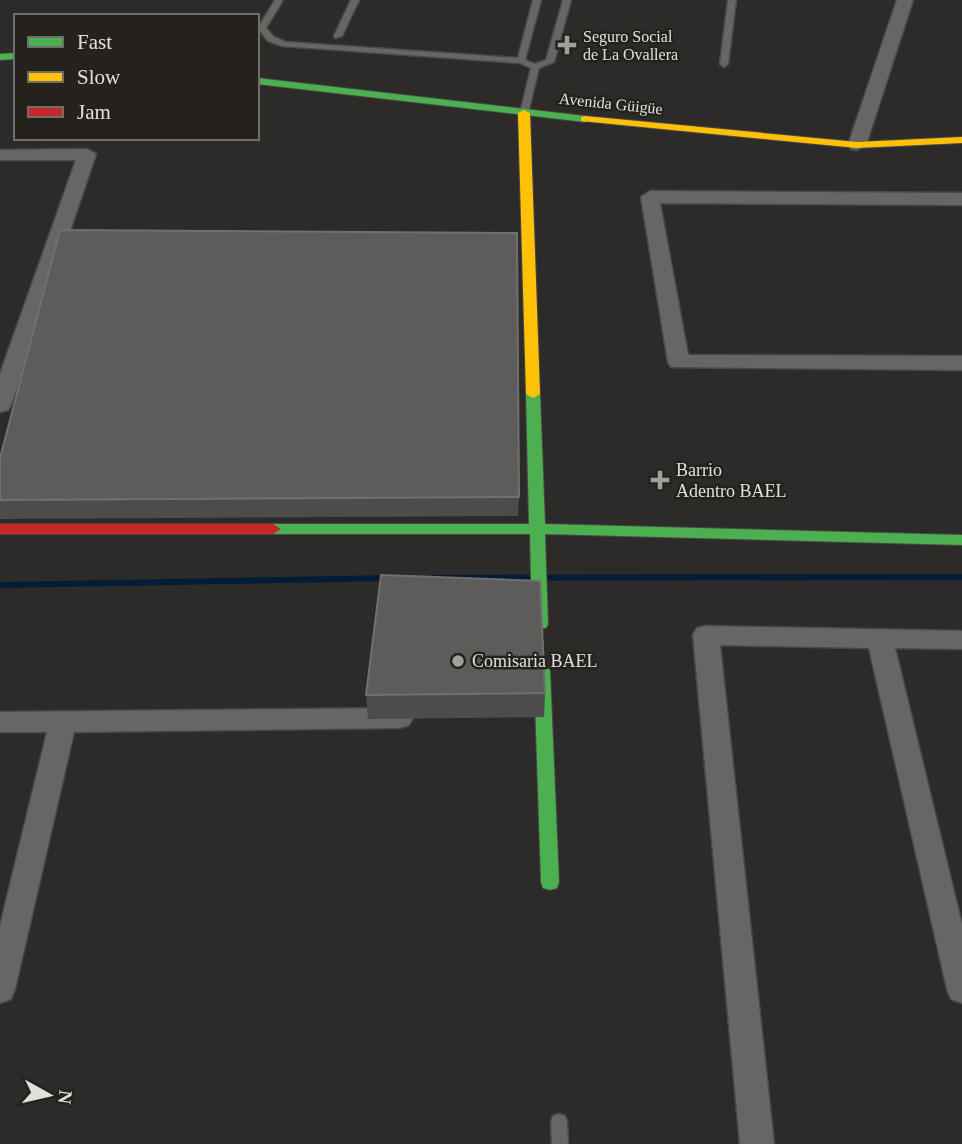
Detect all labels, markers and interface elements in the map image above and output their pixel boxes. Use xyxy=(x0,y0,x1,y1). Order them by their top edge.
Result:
legend xyxy=(14,14,259,140)
place label: Seguro Social de La Ovallera xyxy=(583,28,678,63)
text: Fast xyxy=(77,30,112,54)
marker: Seguro Social de La Ovallera xyxy=(557,35,577,55)
text: Slow xyxy=(77,65,121,89)
street label: Avenida Güigüe xyxy=(558,90,664,118)
text: Jam xyxy=(77,100,111,124)
place label: Barrio Adentro BAEL xyxy=(676,460,786,501)
marker: Barrio Adentro BAEL xyxy=(650,470,670,490)
place label: Comisaria BAEL xyxy=(472,651,597,671)
marker: Comisaria BAEL xyxy=(450,653,466,669)
north arrow xyxy=(14,1060,84,1130)
text: N xyxy=(54,1089,77,1106)

